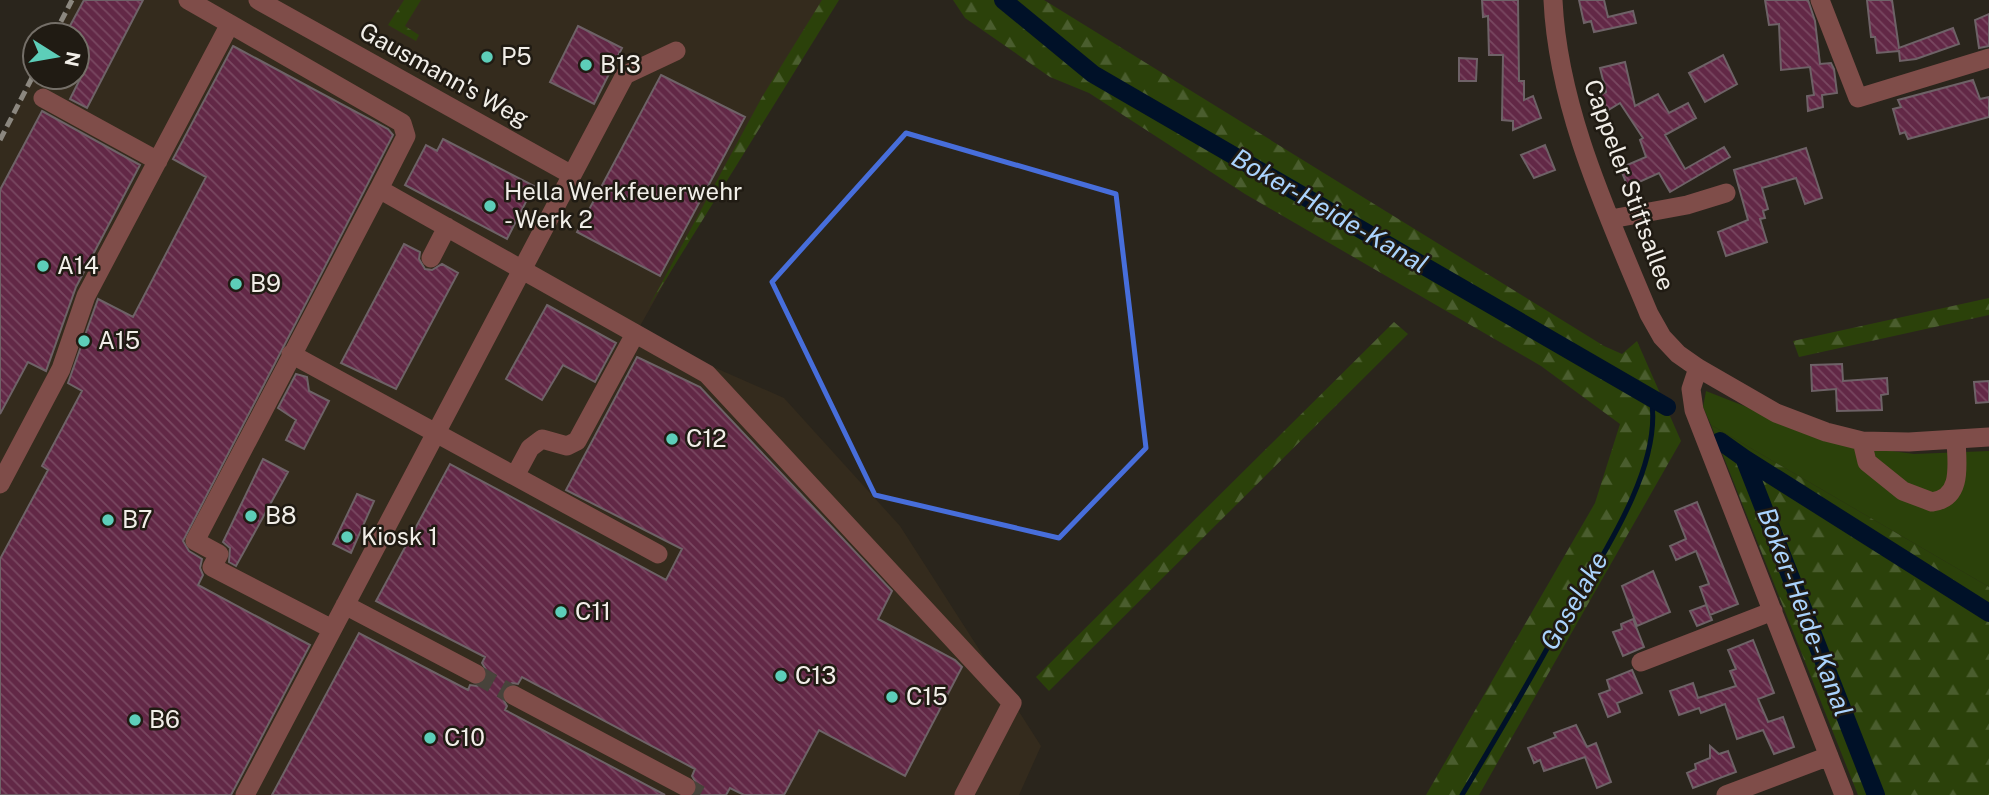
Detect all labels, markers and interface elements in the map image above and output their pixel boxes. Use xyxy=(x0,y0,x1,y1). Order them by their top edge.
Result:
street label: Gausmann's Weg xyxy=(355,16,534,132)
north arrow xyxy=(21,21,91,91)
place label: P5 xyxy=(501,42,532,70)
marker: P5 xyxy=(479,49,495,65)
text: N xyxy=(60,50,85,69)
place label: B13 xyxy=(600,50,641,78)
marker: B13 xyxy=(578,57,594,73)
street label: Cappeler Stiftsallee xyxy=(1579,75,1681,294)
water label: Boker-Heide-Kanal xyxy=(1226,142,1434,279)
place label: Hella Werkfeuerwehr - Werk 2 xyxy=(504,177,742,233)
marker: Hella Werkfeuerwehr - Werk 2 xyxy=(482,198,498,214)
place label: A14 xyxy=(57,251,99,279)
marker: A14 xyxy=(35,258,51,274)
place label: B9 xyxy=(250,269,281,297)
marker: B9 xyxy=(228,276,244,292)
place label: A15 xyxy=(98,326,140,354)
marker: A15 xyxy=(76,333,92,349)
place label: C12 xyxy=(686,424,727,452)
marker: C12 xyxy=(664,431,680,447)
place label: B8 xyxy=(265,501,297,529)
water label: Boker-Heide-Kanal xyxy=(1751,503,1860,721)
place label: B7 xyxy=(122,505,153,533)
marker: B8 xyxy=(243,508,259,524)
marker: B7 xyxy=(100,512,116,528)
place label: Kiosk 1 xyxy=(361,522,438,550)
marker: Kiosk 1 xyxy=(339,529,355,545)
water label: Goselake xyxy=(1533,546,1614,655)
place label: C11 xyxy=(575,597,611,625)
marker: C11 xyxy=(553,604,569,620)
place label: C13 xyxy=(795,661,836,689)
marker: C13 xyxy=(773,668,789,684)
place label: C15 xyxy=(906,682,948,710)
marker: C15 xyxy=(884,689,900,705)
place label: B6 xyxy=(149,705,180,733)
marker: B6 xyxy=(127,712,143,728)
place label: C10 xyxy=(444,723,485,751)
marker: C10 xyxy=(422,730,438,746)

